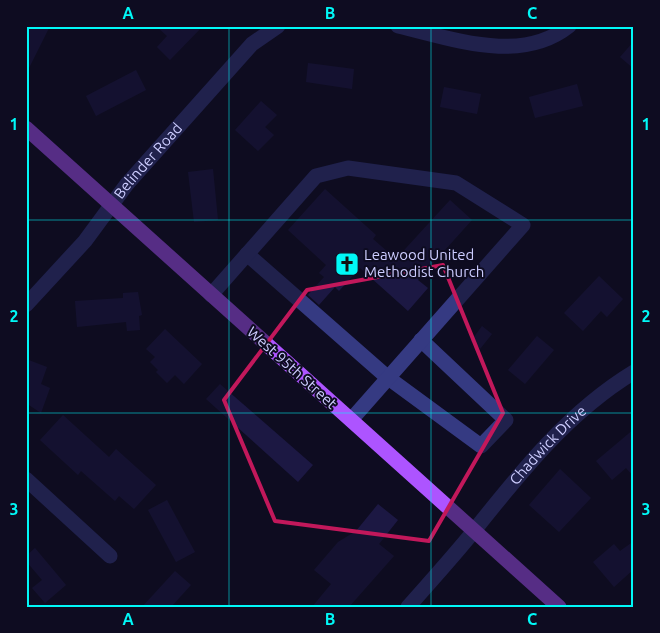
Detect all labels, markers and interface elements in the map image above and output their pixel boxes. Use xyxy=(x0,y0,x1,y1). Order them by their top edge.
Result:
text: A xyxy=(122,4,134,22)
text: B xyxy=(325,4,335,22)
text: C xyxy=(527,4,537,22)
text: 1 xyxy=(9,115,19,133)
text: 1 xyxy=(641,115,651,133)
street label: Belinder Road xyxy=(110,119,185,202)
place label: Leawood United Methodist Church xyxy=(364,246,484,280)
church icon: Leawood United Methodist Church xyxy=(334,251,360,277)
text: 2 xyxy=(9,307,19,325)
text: 2 xyxy=(641,307,651,325)
street label: West 95th Street xyxy=(244,323,341,412)
street label: Chadwick Drive xyxy=(506,402,589,488)
text: 3 xyxy=(9,500,19,518)
text: 3 xyxy=(641,500,651,518)
text: A xyxy=(122,610,134,628)
text: B xyxy=(325,610,335,628)
text: C xyxy=(527,610,537,628)

